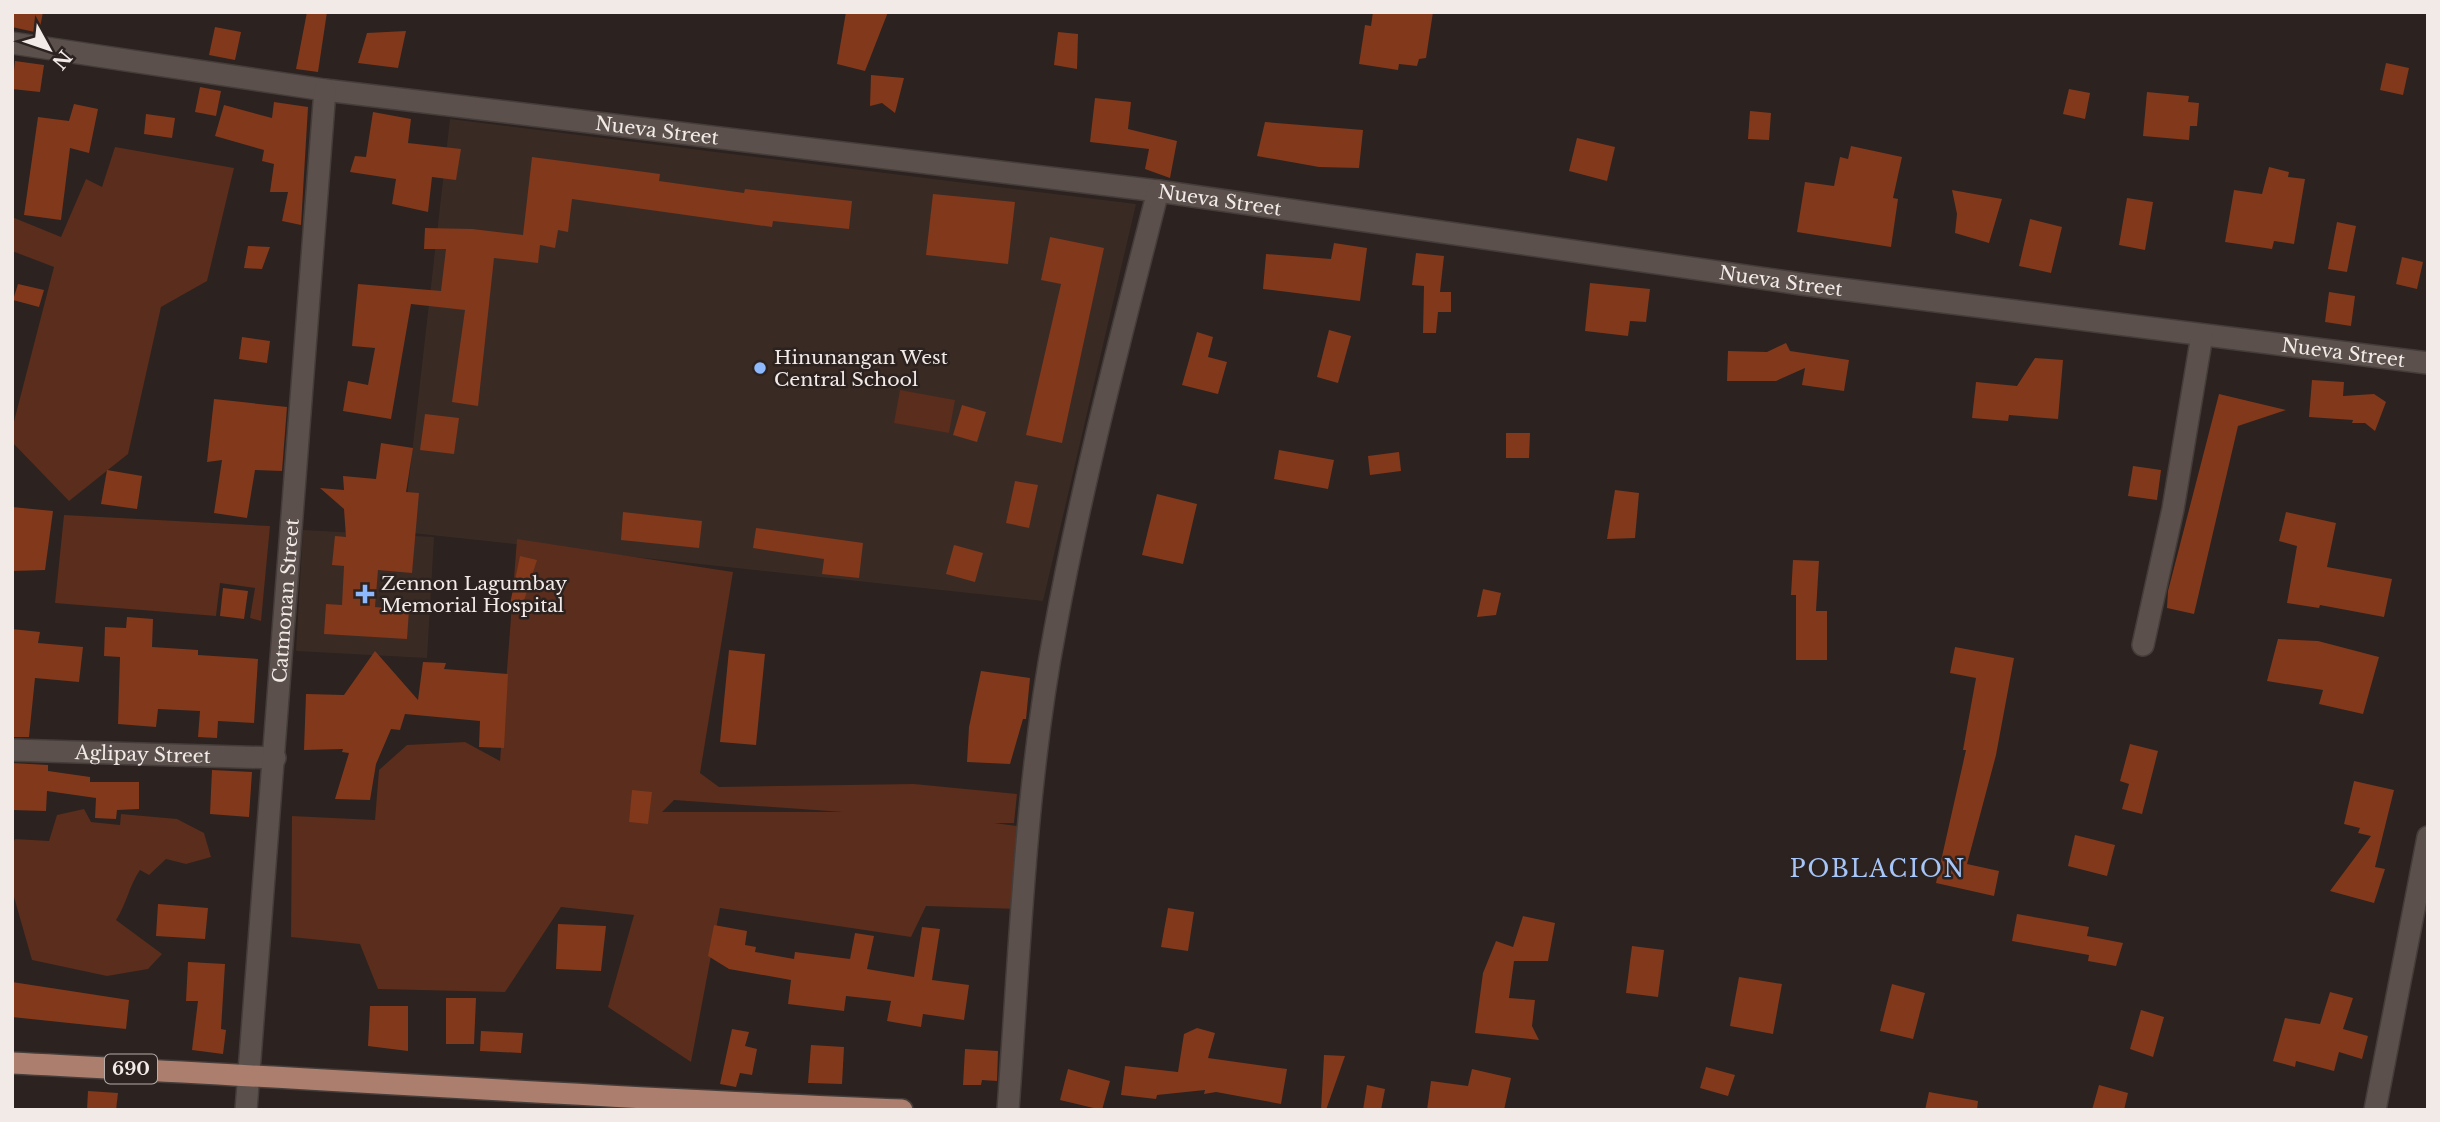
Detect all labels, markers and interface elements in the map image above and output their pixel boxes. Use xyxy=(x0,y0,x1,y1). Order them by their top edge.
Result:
north arrow xyxy=(14,14,84,84)
text: N xyxy=(47,45,76,74)
street label: Nueva Street xyxy=(594,112,721,150)
street label: Nueva Street xyxy=(1156,180,1284,221)
street label: Nueva Street xyxy=(1718,261,1845,301)
street label: Nueva Street xyxy=(2280,334,2407,372)
place label: Hinunangan West Central School xyxy=(774,346,949,391)
marker: Hinunangan West Central School xyxy=(752,360,768,376)
street label: Catmonan Street xyxy=(268,517,304,684)
place label: Zennon Lagumbay Memorial Hospital xyxy=(381,572,567,617)
marker: Zennon Lagumbay Memorial Hospital xyxy=(355,584,375,604)
street label: Aglipay Street xyxy=(74,741,212,768)
district label: POBLACION xyxy=(1790,855,1966,883)
road number: 690 xyxy=(105,1054,157,1084)

